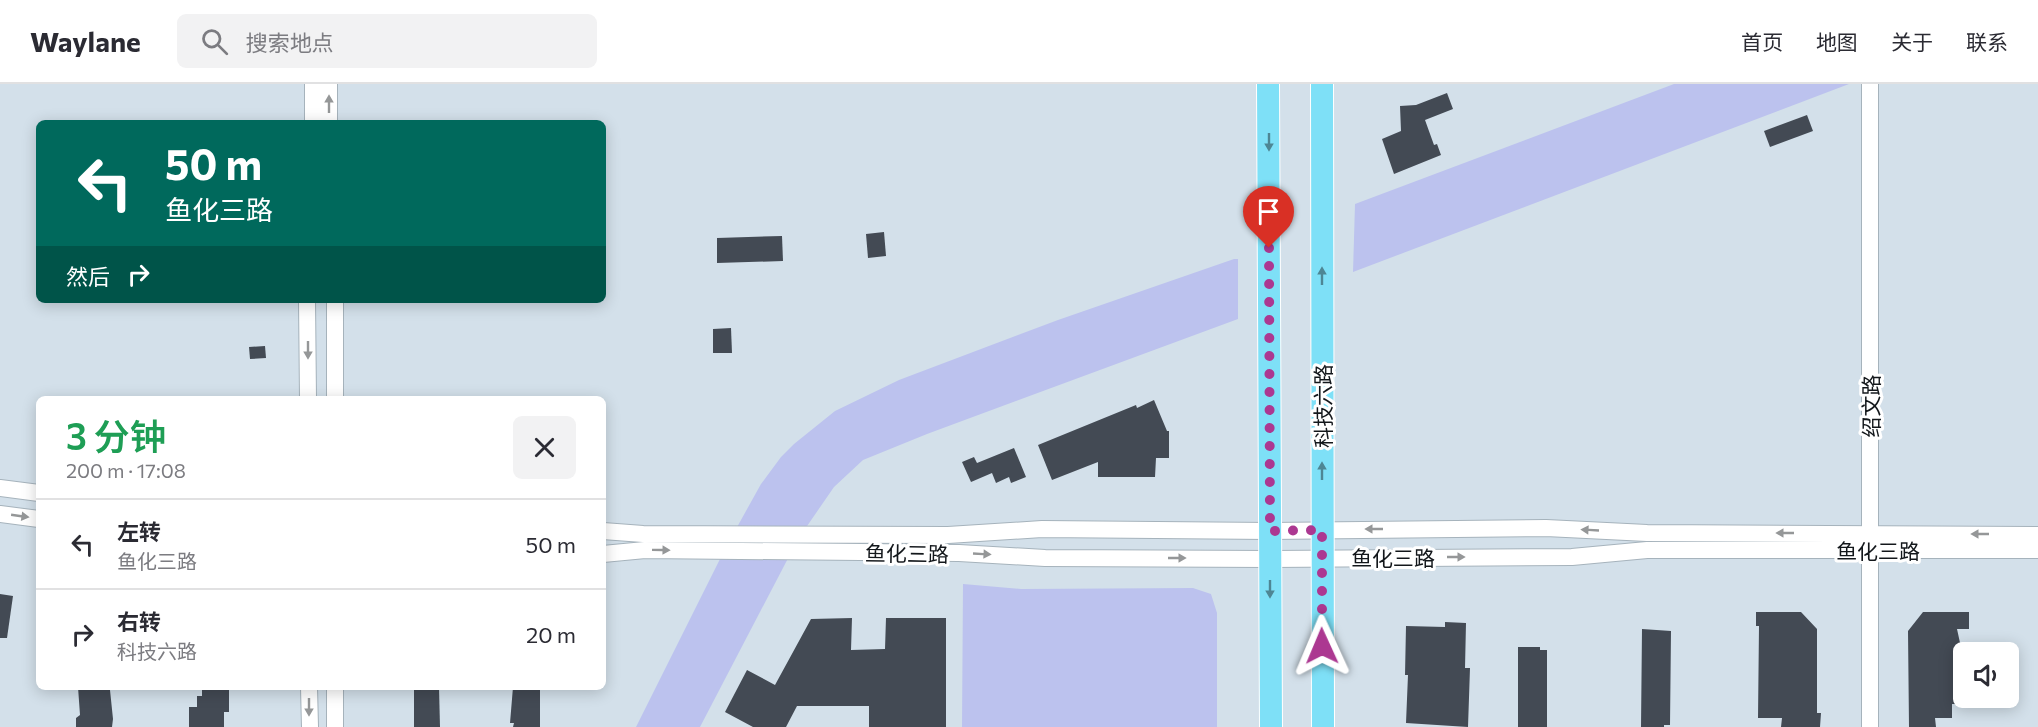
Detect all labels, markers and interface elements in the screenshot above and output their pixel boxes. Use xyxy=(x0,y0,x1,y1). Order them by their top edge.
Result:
search box xyxy=(177,14,597,68)
text: Waylane xyxy=(30,24,141,58)
icon: search xyxy=(198,25,231,58)
text: 搜索地点 xyxy=(246,29,334,56)
text: 首页 xyxy=(1741,29,1783,54)
text: 地图 xyxy=(1816,29,1858,54)
text: 关于 xyxy=(1891,29,1933,54)
text: 联系 xyxy=(1966,29,2008,54)
one-way arrow xyxy=(324,94,334,113)
one-way arrow xyxy=(1264,133,1274,152)
text: 50 m xyxy=(165,137,262,189)
icon: left xyxy=(66,144,144,222)
pin xyxy=(1243,186,1294,248)
text: 鱼化三路 xyxy=(165,193,273,226)
icon: arrive xyxy=(1252,195,1285,228)
icon: right xyxy=(122,258,155,291)
text: 然后 xyxy=(66,263,110,290)
one-way arrow xyxy=(1317,267,1327,286)
one-way arrow xyxy=(303,340,313,359)
street label: 科技六路 xyxy=(1310,364,1335,448)
street label: 绍文路 xyxy=(1858,375,1883,438)
text: 3 分钟 xyxy=(66,413,166,457)
button: close xyxy=(513,416,576,479)
text: 200 m · 17:08 xyxy=(66,458,186,482)
one-way arrow xyxy=(1317,462,1327,481)
one-way arrow xyxy=(10,512,29,521)
text: 左转 xyxy=(117,518,161,545)
one-way arrow xyxy=(1364,524,1383,534)
one-way arrow xyxy=(1580,526,1599,535)
icon: left xyxy=(66,528,99,561)
one-way arrow xyxy=(1775,528,1794,538)
one-way arrow xyxy=(1970,529,1989,539)
text: 50 m xyxy=(526,531,576,558)
street label: 鱼化三路 xyxy=(1836,538,1920,563)
street label: 鱼化三路 xyxy=(865,540,949,566)
one-way arrow xyxy=(652,545,671,555)
street label: 鱼化三路 xyxy=(1351,545,1435,570)
text: 鱼化三路 xyxy=(117,549,197,573)
one-way arrow xyxy=(973,550,992,559)
one-way arrow xyxy=(1447,552,1466,562)
one-way arrow xyxy=(1168,553,1187,563)
one-way arrow xyxy=(1265,580,1275,599)
text: 右转 xyxy=(117,608,161,635)
position arrow xyxy=(1290,614,1354,678)
icon: right xyxy=(66,618,99,651)
text: 20 m xyxy=(526,621,576,648)
text: 科技六路 xyxy=(117,639,197,663)
map controls xyxy=(1953,642,2019,708)
button: sound xyxy=(1953,642,2019,708)
one-way arrow xyxy=(305,698,314,717)

